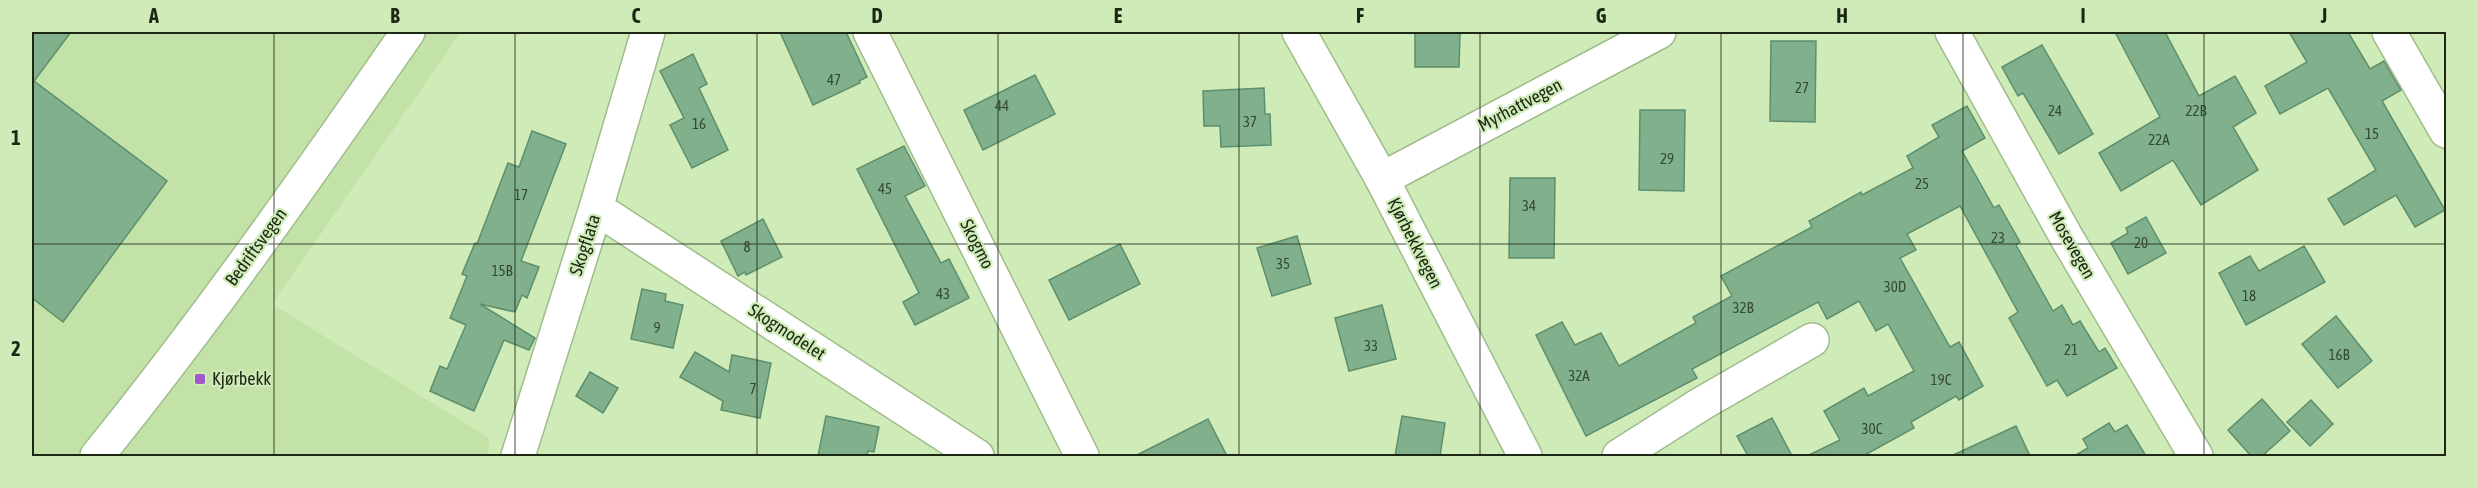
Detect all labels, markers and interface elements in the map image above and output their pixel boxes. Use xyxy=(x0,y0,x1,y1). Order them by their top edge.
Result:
text: A xyxy=(148,4,159,27)
text: B xyxy=(390,4,400,27)
text: C xyxy=(632,4,641,27)
text: D xyxy=(871,4,883,27)
text: E xyxy=(1114,4,1123,27)
text: F xyxy=(1356,4,1364,27)
text: G xyxy=(1596,4,1607,27)
text: H xyxy=(1836,4,1848,27)
text: I xyxy=(2080,4,2086,27)
text: J xyxy=(2320,4,2327,27)
house number: 47 xyxy=(827,71,841,88)
street label: Myrhattvegen xyxy=(1474,74,1565,135)
house number: 27 xyxy=(1795,79,1809,96)
house number: 44 xyxy=(995,97,1009,114)
house number: 24 xyxy=(2048,102,2062,119)
house number: 22B xyxy=(2185,102,2207,119)
house number: 37 xyxy=(1243,113,1257,130)
house number: 16 xyxy=(692,115,706,132)
house number: 15 xyxy=(2365,125,2379,142)
text: 1 xyxy=(11,126,21,149)
house number: 22A xyxy=(2148,131,2170,148)
house number: 29 xyxy=(1660,150,1674,167)
house number: 25 xyxy=(1915,175,1929,192)
house number: 45 xyxy=(878,180,892,197)
house number: 17 xyxy=(514,186,528,203)
street label: Kjørbekkvegen xyxy=(1384,194,1447,292)
house number: 34 xyxy=(1522,197,1536,214)
street label: Bedriftsvegen xyxy=(220,204,291,290)
street label: Mosevegen xyxy=(2045,207,2100,282)
street label: Skogflata xyxy=(565,212,604,278)
street label: Skogmo xyxy=(956,216,999,272)
house number: 23 xyxy=(1991,229,2005,246)
house number: 20 xyxy=(2134,234,2148,251)
house number: 8 xyxy=(743,238,751,255)
house number: 35 xyxy=(1276,255,1290,272)
house number: 15B xyxy=(491,262,513,279)
house number: 30D xyxy=(1884,278,1906,295)
house number: 43 xyxy=(936,285,950,302)
house number: 18 xyxy=(2242,287,2256,304)
street label: Skogmodelet xyxy=(745,299,830,364)
house number: 32B xyxy=(1732,299,1754,316)
house number: 9 xyxy=(653,319,661,336)
text: 2 xyxy=(11,337,21,360)
house number: 33 xyxy=(1364,337,1378,354)
house number: 21 xyxy=(2064,341,2078,358)
house number: 16B xyxy=(2328,346,2350,363)
house number: 32A xyxy=(1568,367,1590,384)
place label: Kjørbekk xyxy=(212,368,271,389)
house number: 19C xyxy=(1931,371,1952,388)
marker: Kjørbekk xyxy=(193,372,207,386)
house number: 7 xyxy=(749,380,757,397)
house number: 30C xyxy=(1862,420,1883,437)

